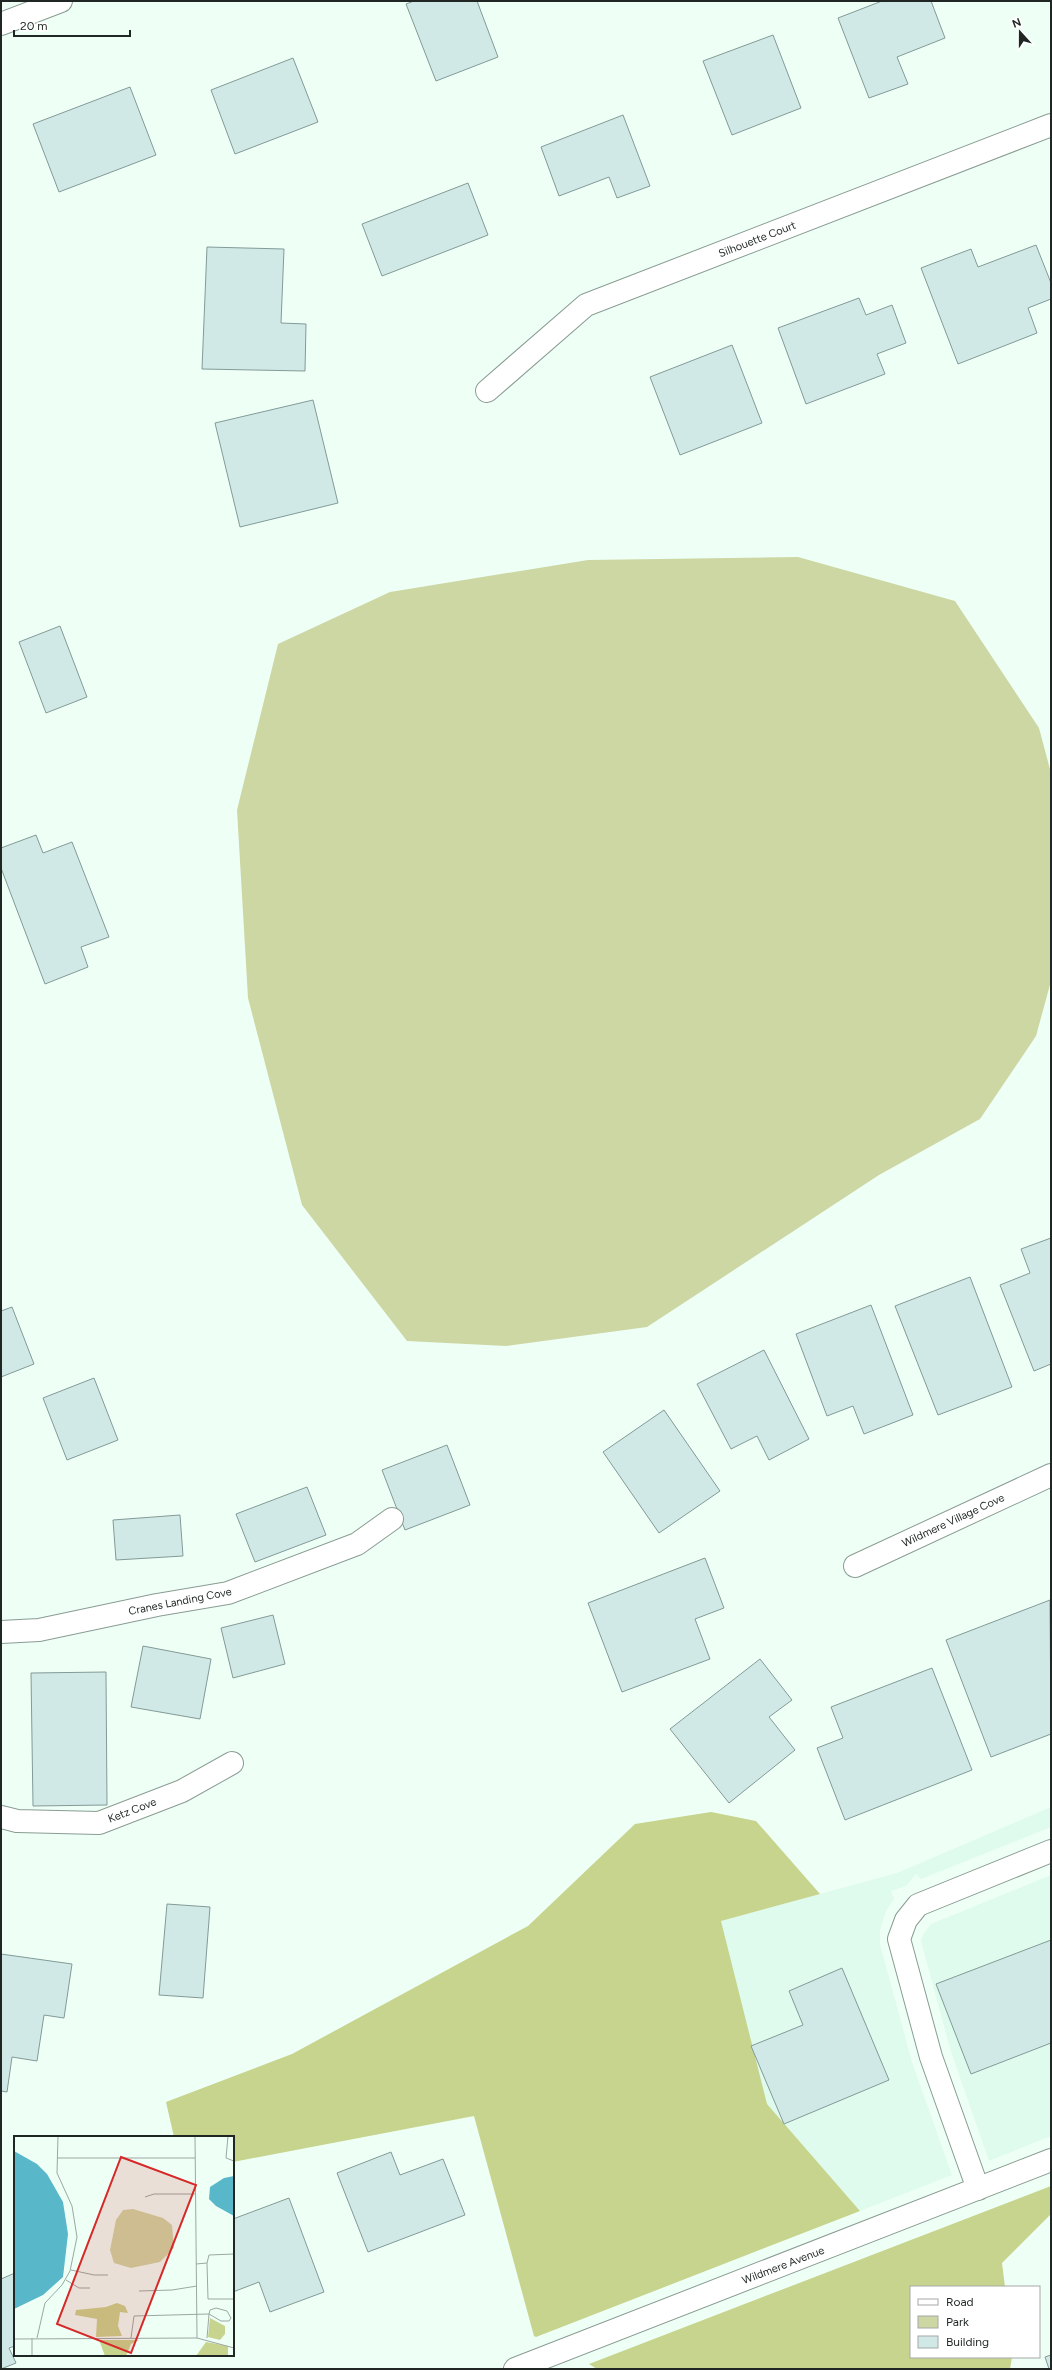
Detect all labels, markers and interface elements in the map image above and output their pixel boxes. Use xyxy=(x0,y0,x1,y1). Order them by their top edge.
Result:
scale bar xyxy=(14,12,130,38)
north arrow xyxy=(1000,12,1040,52)
text: N xyxy=(1010,16,1023,31)
text: 20 m xyxy=(20,19,48,33)
street label: Silhouette Court xyxy=(717,219,798,260)
street label: Wildmere Village Cove xyxy=(900,1491,1006,1550)
street label: Cranes Landing Cove xyxy=(127,1585,233,1618)
street label: Ketz Cove xyxy=(106,1795,158,1826)
inset map xyxy=(14,2136,234,2356)
street label: Wildmere Avenue xyxy=(740,2244,826,2287)
legend xyxy=(910,2286,1040,2358)
text: Road xyxy=(946,2295,974,2309)
text: Park xyxy=(946,2315,969,2329)
text: Building xyxy=(946,2335,989,2349)

